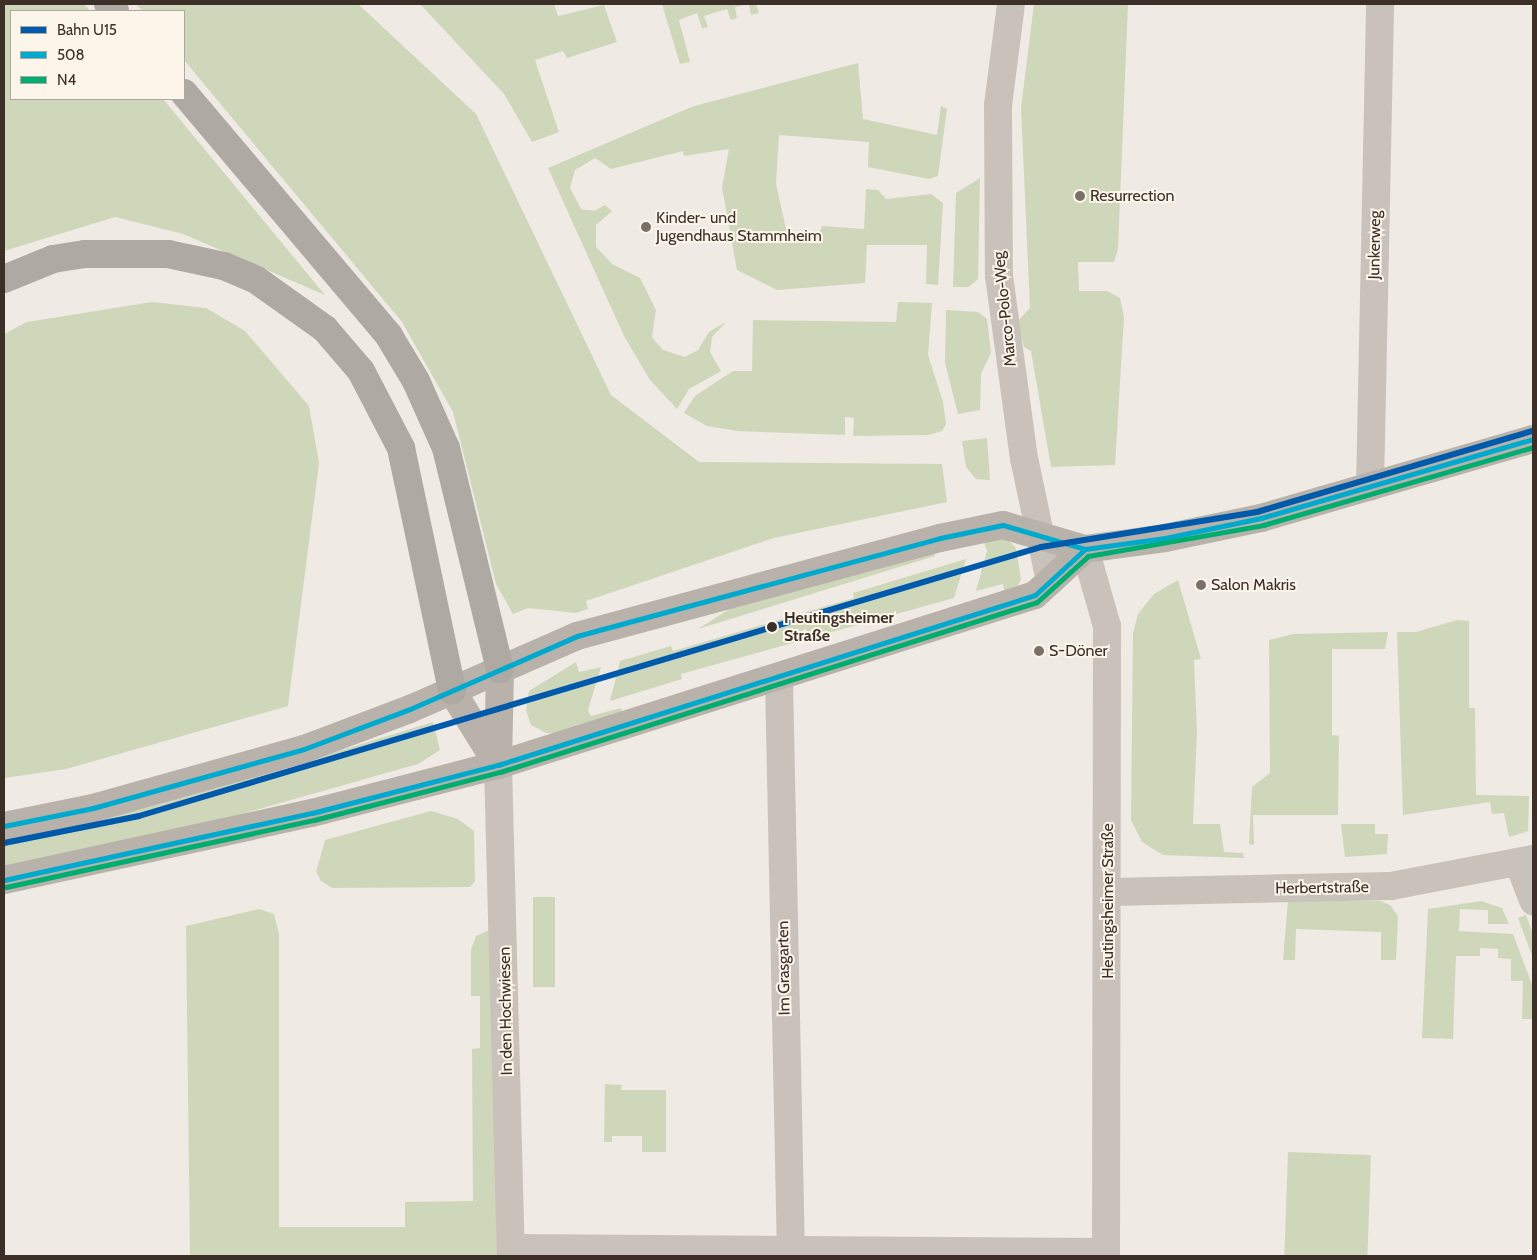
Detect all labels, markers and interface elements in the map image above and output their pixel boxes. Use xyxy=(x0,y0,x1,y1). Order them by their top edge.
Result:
legend xyxy=(10,10,185,100)
text: Bahn U15 xyxy=(57,21,117,39)
text: 508 xyxy=(57,46,85,64)
text: N4 xyxy=(57,71,76,89)
place label: Resurrection xyxy=(1090,186,1174,206)
marker: Resurrection xyxy=(1074,190,1086,202)
place label: Kinder- und Jugendhaus Stammheim xyxy=(656,208,822,246)
street label: Junkerweg xyxy=(1365,210,1385,280)
marker: Kinder- und Jugendhaus Stammheim xyxy=(640,221,652,233)
street label: Marco-Polo-Weg xyxy=(989,250,1021,368)
place label: Salon Makris xyxy=(1211,575,1296,595)
marker: Salon Makris xyxy=(1195,579,1207,591)
place label: Heutingsheimer Straße xyxy=(784,608,894,646)
marker: Heutingsheimer Straße xyxy=(764,619,780,635)
place label: S-Döner xyxy=(1049,641,1108,661)
marker: S-Döner xyxy=(1033,645,1045,657)
street label: Heutingsheimer Straße xyxy=(1098,823,1118,979)
street label: Herbertstraße xyxy=(1275,878,1369,898)
street label: Im Grasgarten xyxy=(774,921,794,1015)
street label: In den Hochwiesen xyxy=(495,946,517,1076)

